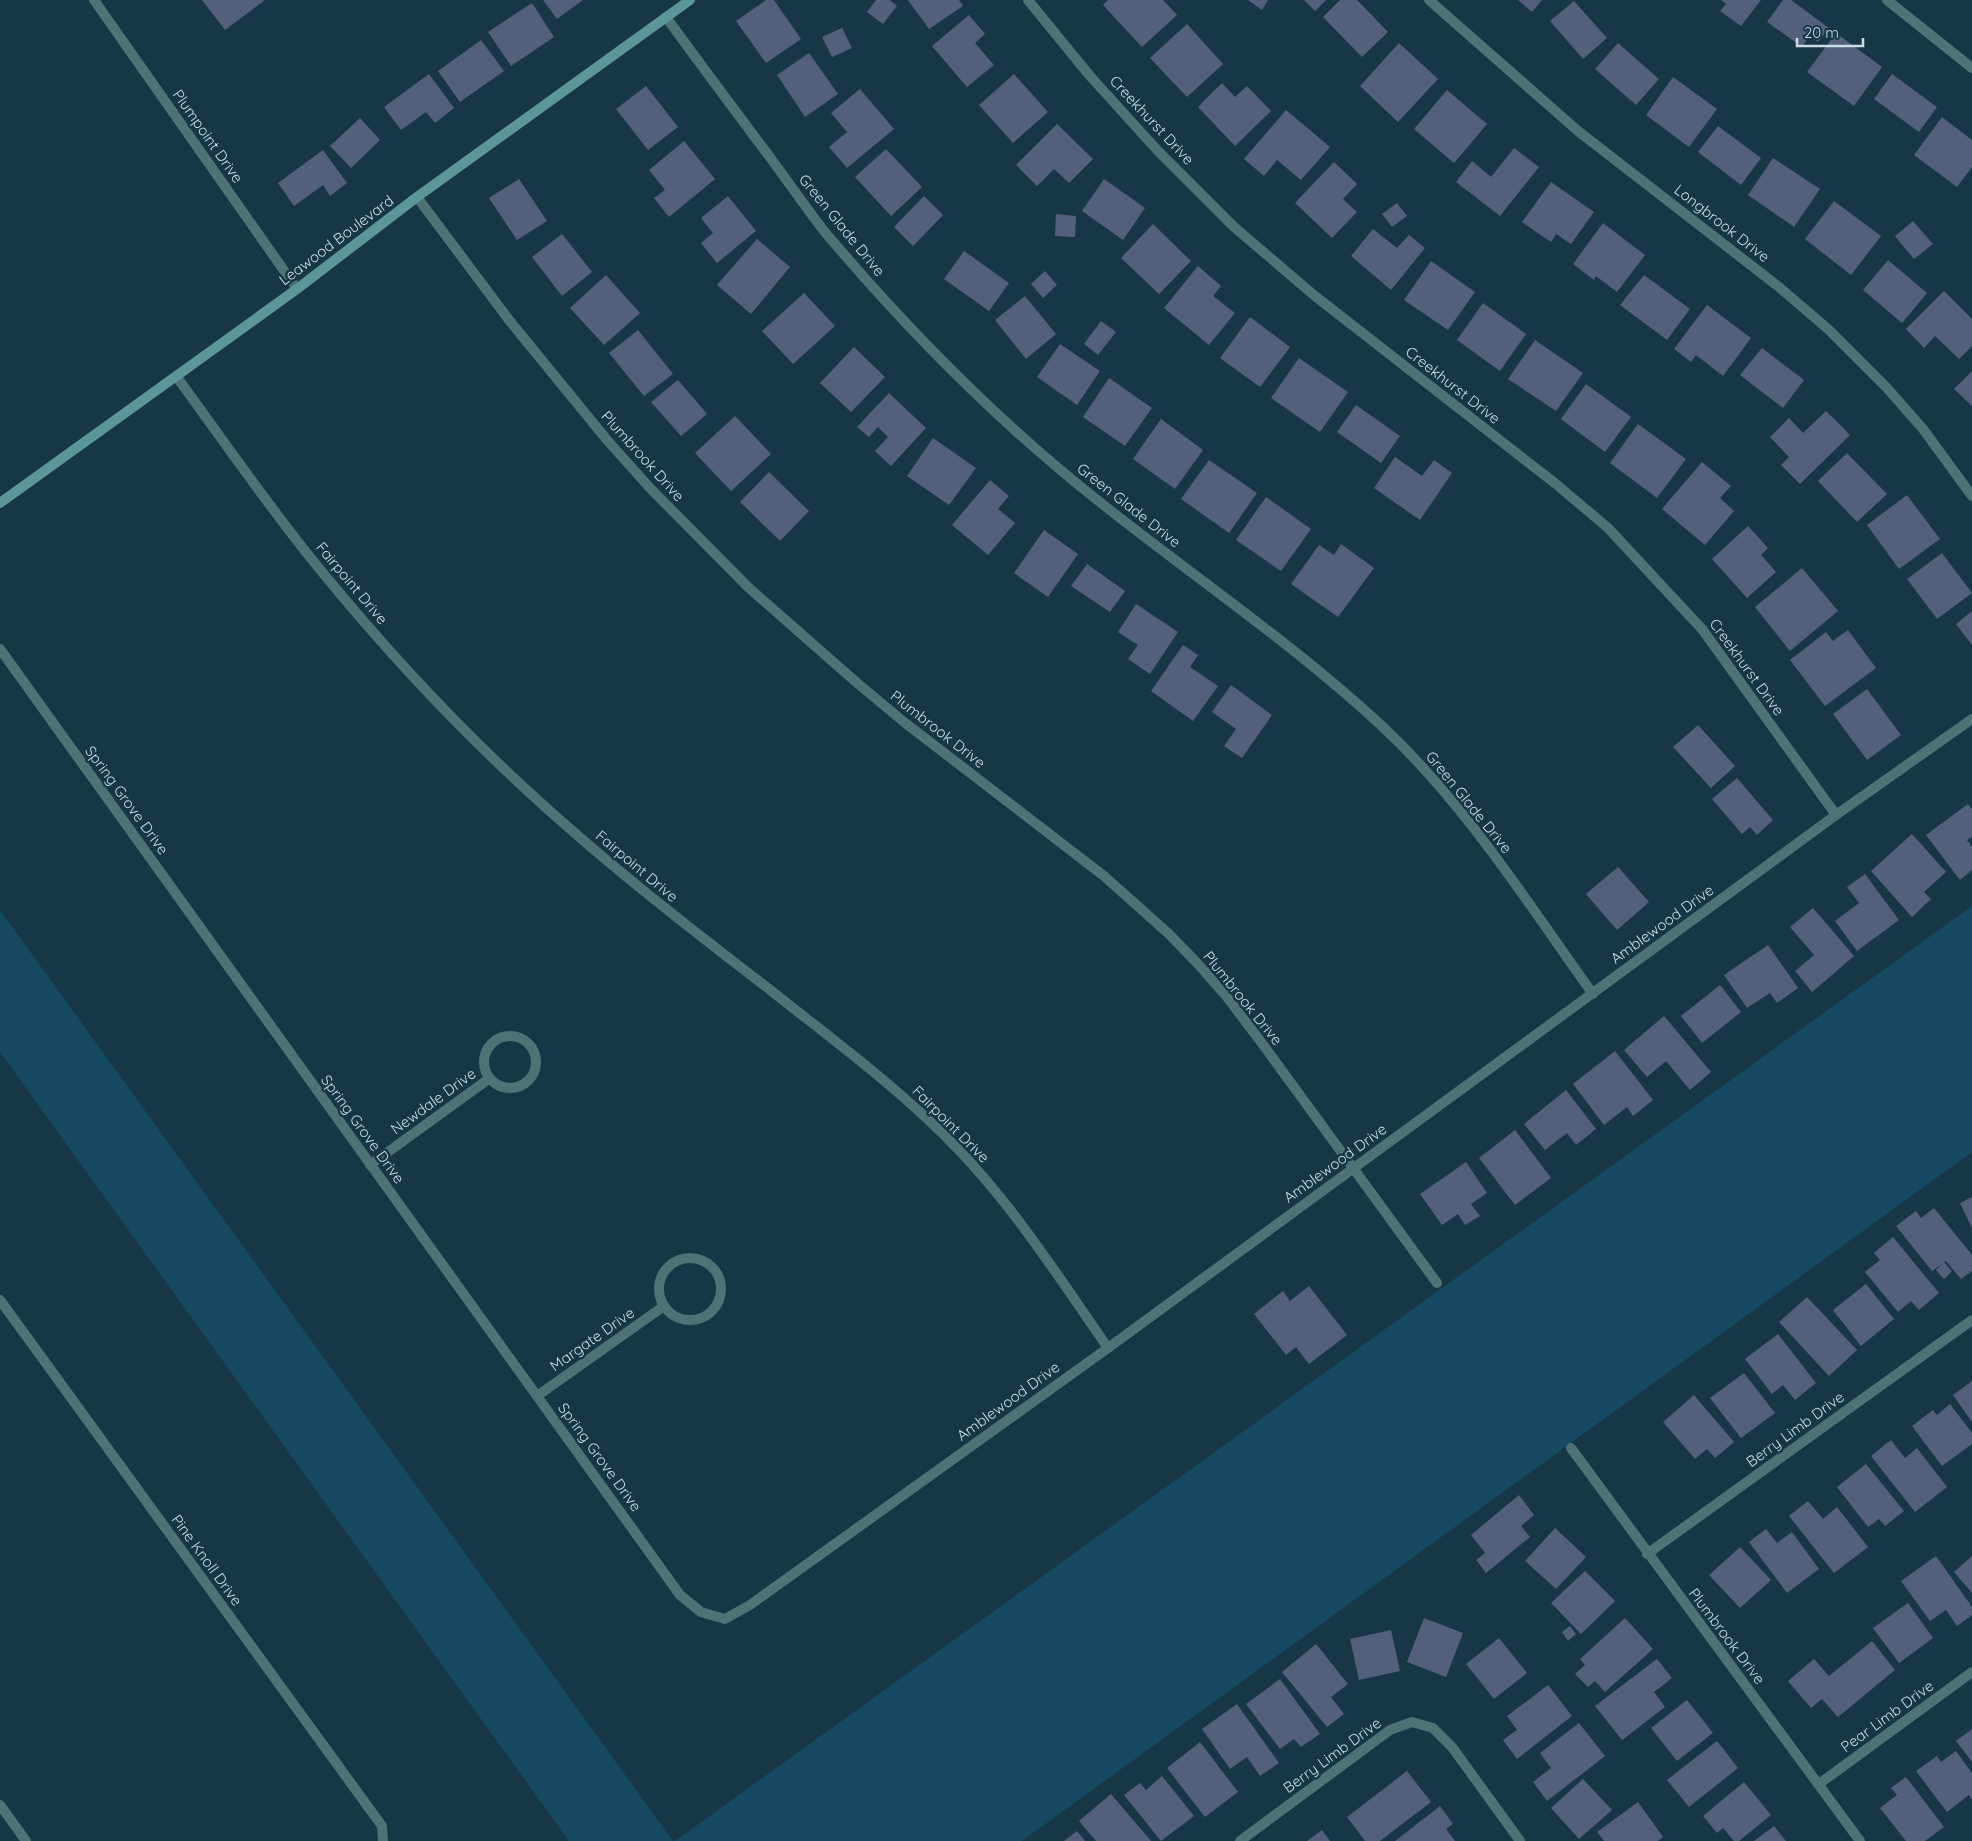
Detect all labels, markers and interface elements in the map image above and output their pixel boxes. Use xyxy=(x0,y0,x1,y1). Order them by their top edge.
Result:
scale bar xyxy=(1797,15,1863,47)
text: 20 m xyxy=(1804,23,1839,42)
street label: Creekhurst Drive xyxy=(1106,71,1198,169)
street label: Plumpoint Drive xyxy=(169,86,247,186)
street label: Green Glade Drive xyxy=(795,170,889,280)
street label: Longbrook Drive xyxy=(1670,180,1774,266)
street label: Leawood Boulevard xyxy=(275,191,397,289)
street label: Creekhurst Drive xyxy=(1402,342,1504,428)
street label: Plumbrook Drive xyxy=(597,407,689,505)
street label: Green Glade Drive xyxy=(1073,459,1185,551)
street label: Fairpoint Drive xyxy=(312,538,392,628)
street label: Creekhurst Drive xyxy=(1705,615,1789,719)
street label: Plumbrook Drive xyxy=(887,686,989,772)
street label: Spring Grove Drive xyxy=(81,742,173,858)
street label: Green Glade Drive xyxy=(1422,747,1516,857)
street label: Fairpoint Drive xyxy=(592,826,682,906)
street label: Amblewood Drive xyxy=(1607,880,1717,968)
street label: Plumbrook Drive xyxy=(1199,947,1287,1049)
street label: Newdale Drive xyxy=(387,1064,479,1138)
street label: Spring Grove Drive xyxy=(317,1071,409,1187)
street label: Fairpoint Drive xyxy=(908,1081,994,1167)
street label: Amblewood Drive xyxy=(1280,1119,1390,1207)
street label: Margate Drive xyxy=(546,1303,638,1375)
street label: Amblewood Drive xyxy=(953,1357,1063,1445)
street label: Berry Limb Drive xyxy=(1742,1387,1848,1471)
street label: Spring Grove Drive xyxy=(554,1399,646,1515)
street label: Pine Knoll Drive xyxy=(168,1511,246,1609)
street label: Plumbrook Drive xyxy=(1685,1584,1769,1688)
street label: Pear Limb Drive xyxy=(1837,1676,1937,1756)
street label: Berry Limb Drive xyxy=(1279,1713,1385,1797)

